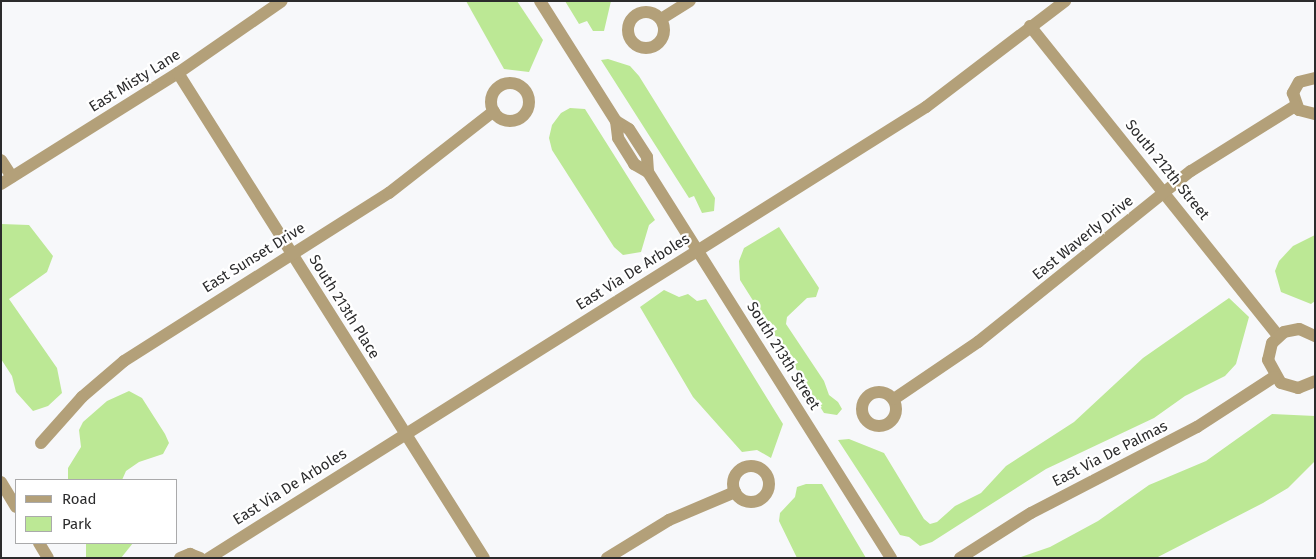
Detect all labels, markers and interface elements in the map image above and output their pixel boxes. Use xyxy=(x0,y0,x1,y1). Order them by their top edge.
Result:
street label: East Misty Lane xyxy=(86,46,184,116)
street label: South 212th Street xyxy=(1121,116,1213,224)
street label: East Waverly Drive xyxy=(1029,192,1137,284)
street label: East Sunset Drive xyxy=(199,219,309,297)
street label: East Via De Arboles xyxy=(573,230,693,314)
street label: South 213th Place xyxy=(305,252,383,362)
street label: South 213th Street xyxy=(743,299,823,413)
street label: East Via De Palmas xyxy=(1049,417,1171,491)
street label: East Via De Arboles xyxy=(230,445,350,529)
legend xyxy=(15,479,178,544)
text: Road xyxy=(62,490,97,508)
text: Park xyxy=(62,515,92,533)

